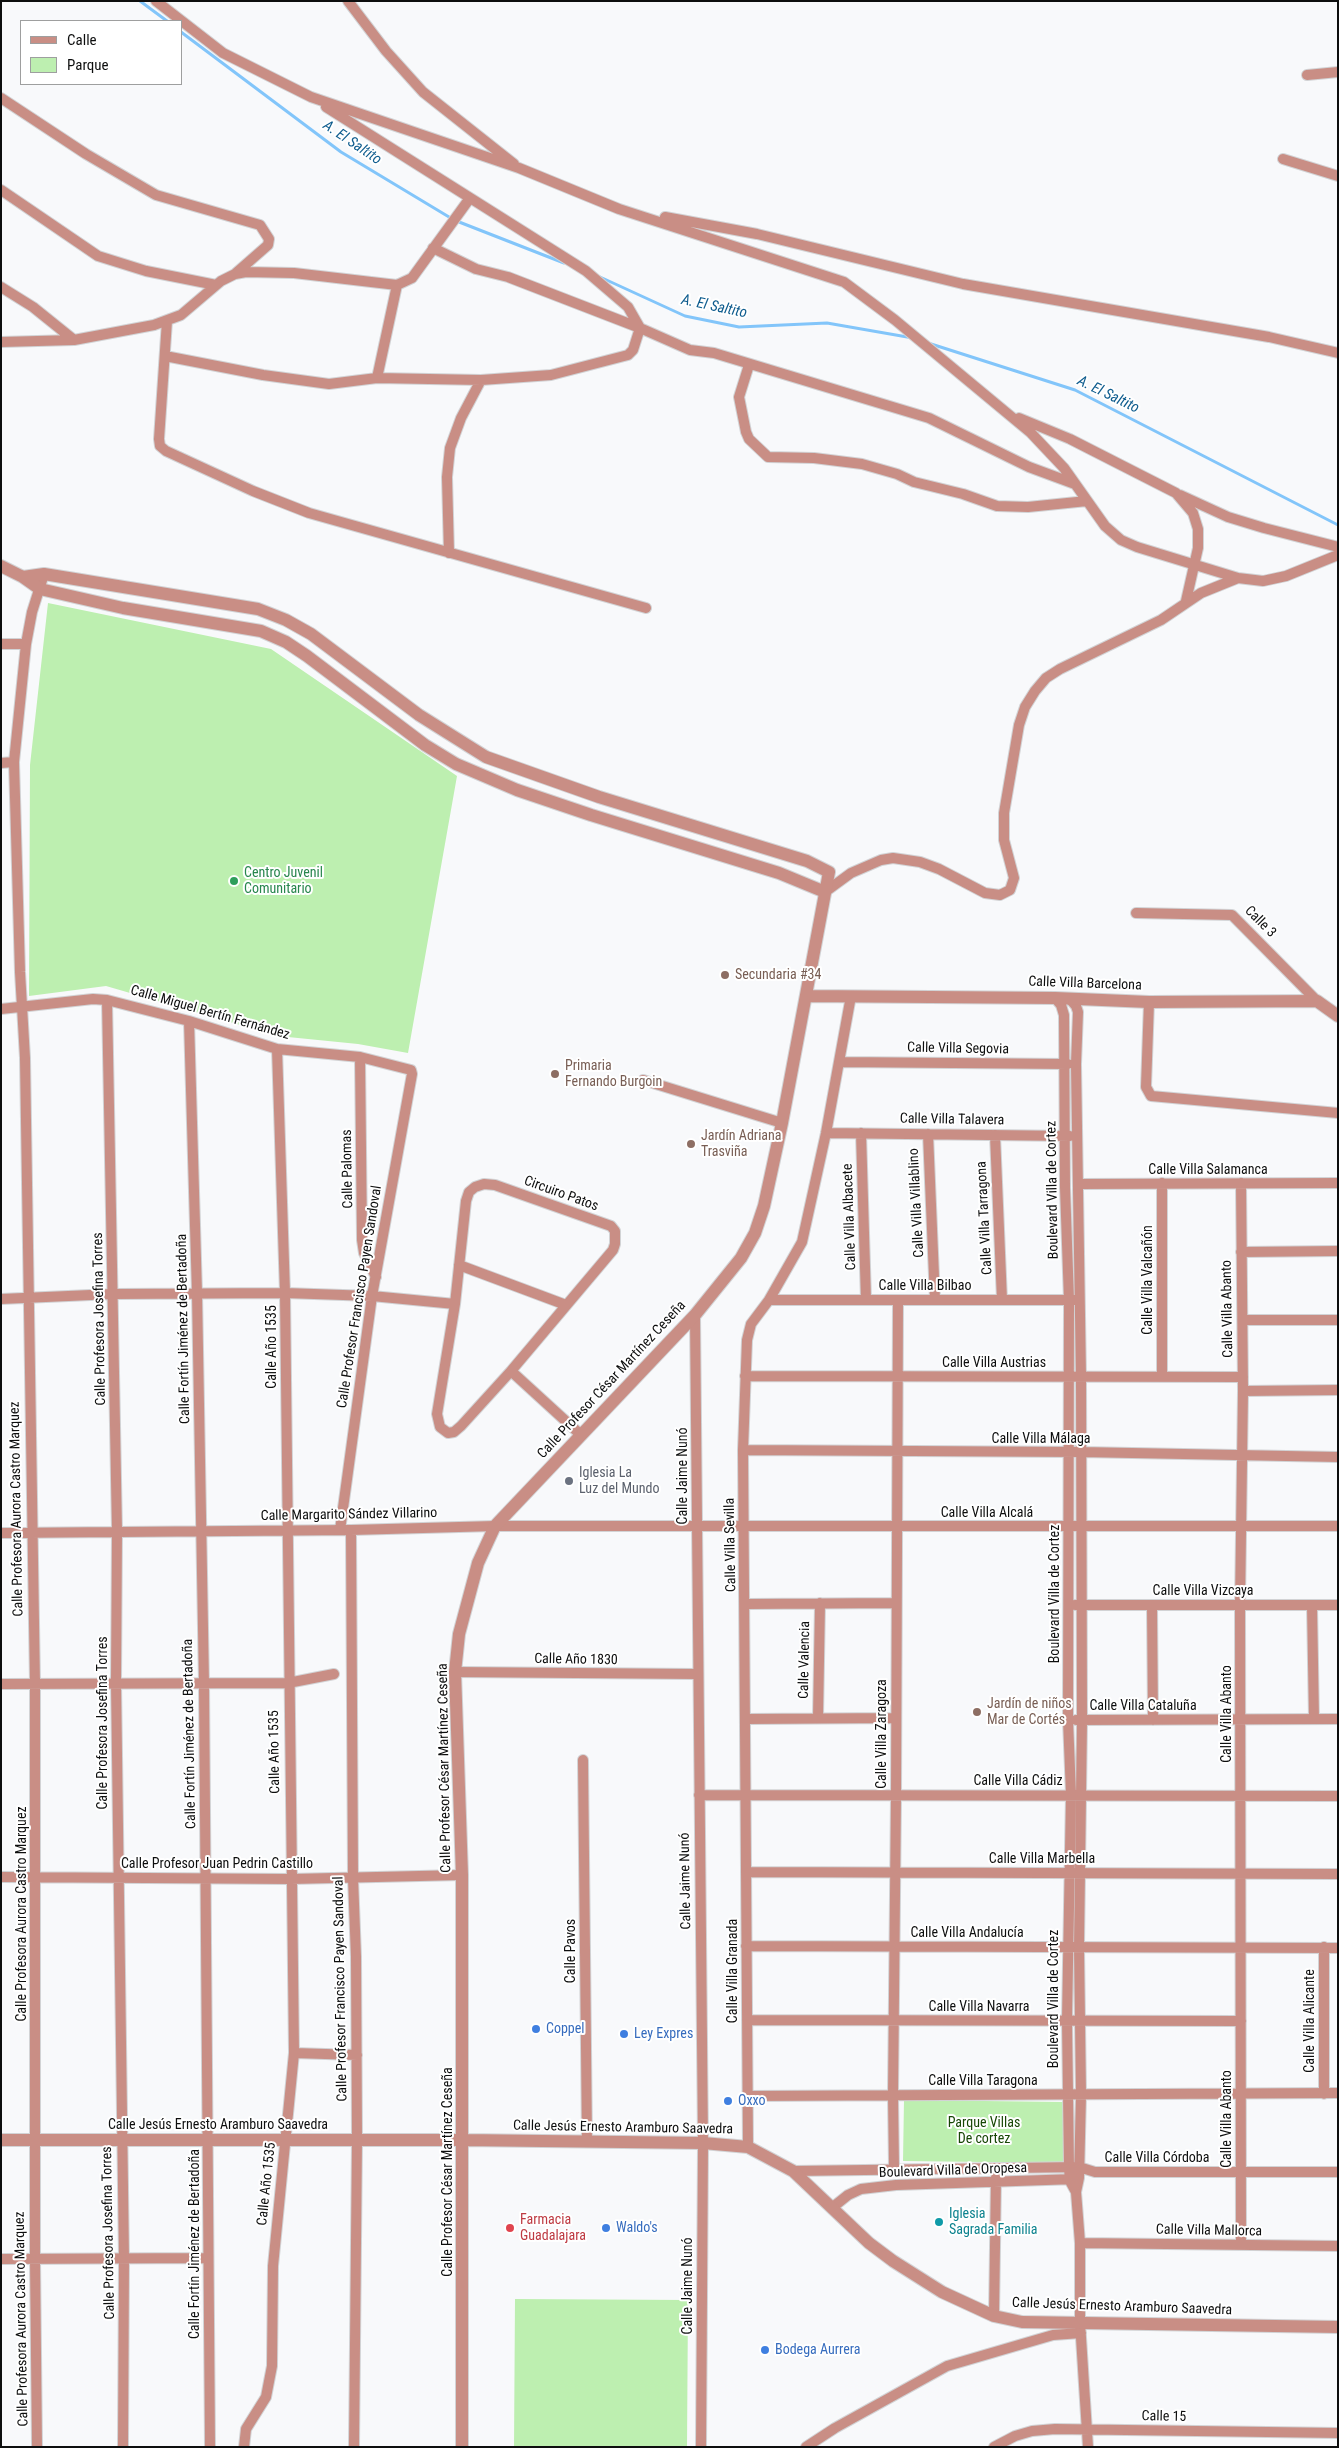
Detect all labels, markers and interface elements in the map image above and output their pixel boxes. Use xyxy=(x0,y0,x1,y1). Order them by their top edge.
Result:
legend xyxy=(20,20,182,85)
text: Calle xyxy=(67,31,97,49)
text: Parque xyxy=(67,56,109,74)
water label: A. El Saltito xyxy=(319,117,385,169)
water label: A. El Saltito xyxy=(680,291,748,323)
water label: A. El Saltito xyxy=(1074,372,1142,418)
place label: Centro Juvenil Comunitario xyxy=(244,865,323,898)
marker: Centro Juvenil Comunitario xyxy=(228,875,240,887)
street label: Calle 3 xyxy=(1241,903,1279,941)
place label: Secundaria #34 xyxy=(735,967,821,983)
marker: Secundaria #34 xyxy=(719,969,731,981)
street label: Calle Villa Barcelona xyxy=(1028,974,1142,994)
street label: Calle Miguel Bertín Fernández xyxy=(128,982,292,1044)
street label: Calle Villa Segovia xyxy=(907,1040,1009,1058)
place label: Primaria Fernando Burgoin xyxy=(565,1058,662,1090)
marker: Primaria Fernando Burgoin xyxy=(549,1068,561,1080)
street label: Calle Villa Talavera xyxy=(900,1111,1004,1129)
street label: Boulevard Villa de Cortez xyxy=(1043,1121,1063,1259)
place label: Jardín Adriana Trasviña xyxy=(701,1128,782,1160)
street label: Calle Palomas xyxy=(339,1129,357,1209)
marker: Jardín Adriana Trasviña xyxy=(685,1138,697,1150)
street label: Calle Villa Villablino xyxy=(906,1148,928,1258)
street label: Calle Villa Tarragona xyxy=(974,1161,996,1275)
street label: Calle Villa Salamanca xyxy=(1148,1162,1268,1178)
street label: Calle Villa Albacete xyxy=(840,1163,860,1271)
street label: Circuiro Patos xyxy=(522,1173,600,1215)
street label: Calle Profesor Francisco Payen Sandoval xyxy=(334,1184,386,1410)
street label: Calle Villa Valcañón xyxy=(1140,1225,1156,1335)
street label: Calle Profesora Josefina Torres xyxy=(90,1232,110,1406)
street label: Calle Fortín Jiménez de Bertadoña xyxy=(174,1234,194,1424)
street label: Calle Villa Abanto xyxy=(1219,1260,1237,1358)
street label: Calle Villa Bilbao xyxy=(879,1278,971,1294)
street label: Calle Profesor César Martínez Ceseña xyxy=(534,1298,690,1462)
street label: Calle Año 1535 xyxy=(264,1305,280,1389)
street label: Calle Villa Austrias xyxy=(942,1355,1046,1371)
street label: Calle Profesora Aurora Castro Marquez xyxy=(7,1401,27,1617)
street label: Calle Jaime Nunó xyxy=(675,1427,691,1525)
street label: Calle Villa Málaga xyxy=(991,1431,1091,1447)
place label: Iglesia La Luz del Mundo xyxy=(579,1465,660,1498)
marker: Iglesia La Luz del Mundo xyxy=(563,1475,575,1487)
street label: Calle Villa Sevilla xyxy=(722,1498,740,1592)
street label: Calle Margarito Sández Villarino xyxy=(261,1505,437,1525)
street label: Calle Villa Alcalá xyxy=(941,1505,1033,1521)
street label: Boulevard Villa de Cortez xyxy=(1047,1525,1063,1663)
street label: Calle Villa Vizcaya xyxy=(1153,1583,1253,1599)
street label: Calle Valencia xyxy=(796,1621,814,1699)
street label: Calle Profesora Josefina Torres xyxy=(95,1636,111,1810)
street label: Calle Fortín Jiménez de Bertadoña xyxy=(180,1639,200,1829)
street label: Calle Año 1830 xyxy=(534,1651,618,1669)
street label: Calle Profesor César Martínez Ceseña xyxy=(435,1663,455,1873)
street label: Calle Villa Abanto xyxy=(1219,1665,1235,1763)
street label: Calle Villa Zaragoza xyxy=(874,1679,890,1789)
place label: Jardín de niños Mar de Cortés xyxy=(987,1696,1072,1728)
street label: Calle Villa Cataluña xyxy=(1089,1698,1197,1714)
marker: Jardín de niños Mar de Cortés xyxy=(971,1706,983,1718)
street label: Calle Año 1535 xyxy=(266,1710,284,1794)
street label: Calle Villa Cádiz xyxy=(973,1773,1063,1789)
street label: Calle Profesora Aurora Castro Marquez xyxy=(14,1806,30,2022)
street label: Calle Jaime Nunó xyxy=(677,1832,695,1930)
street label: Calle Villa Marbella xyxy=(989,1851,1095,1867)
street label: Calle Profesor Juan Pedrin Castillo xyxy=(121,1856,313,1872)
street label: Calle Profesor Francisco Payen Sandoval xyxy=(331,1876,351,2102)
street label: Calle Pavos xyxy=(563,1919,579,1983)
street label: Calle Villa Granada xyxy=(725,1919,741,2023)
street label: Calle Villa Andalucía xyxy=(910,1925,1024,1941)
street label: Boulevard Villa de Cortez xyxy=(1046,1930,1062,2068)
street label: Calle Villa Alicante xyxy=(1302,1969,1318,2073)
street label: Calle Villa Navarra xyxy=(928,1999,1030,2015)
place label: Coppel xyxy=(546,2021,585,2037)
marker: Coppel xyxy=(530,2023,542,2035)
place label: Ley Expres xyxy=(634,2026,693,2042)
marker: Ley Expres xyxy=(618,2028,630,2040)
street label: Calle Profesor César Martínez Ceseña xyxy=(440,2067,456,2277)
street label: Calle Villa Abanto xyxy=(1219,2070,1235,2168)
street label: Calle Villa Taragona xyxy=(928,2073,1038,2089)
place label: Oxxo xyxy=(738,2093,766,2109)
marker: Oxxo xyxy=(722,2095,734,2107)
park label: Parque Villas De cortez xyxy=(948,2115,1020,2148)
street label: Calle Jesús Ernesto Aramburo Saavedra xyxy=(108,2117,328,2133)
street label: Calle Jesús Ernesto Aramburo Saavedra xyxy=(513,2118,733,2138)
street label: Calle Año 1535 xyxy=(254,2142,280,2226)
street label: Calle Profesora Josefina Torres xyxy=(99,2146,119,2320)
street label: Calle Fortín Jiménez de Bertadoña xyxy=(187,2149,203,2339)
street label: Calle Villa Córdoba xyxy=(1105,2150,1209,2166)
street label: Boulevard Villa de Oropesa xyxy=(879,2160,1027,2182)
place label: Iglesia Sagrada Familia xyxy=(949,2206,1038,2238)
street label: Calle Profesora Aurora Castro Marquez xyxy=(12,2211,32,2427)
place label: Farmacia Guadalajara xyxy=(520,2212,586,2244)
marker: Iglesia Sagrada Familia xyxy=(933,2216,945,2228)
place label: Waldo's xyxy=(616,2220,658,2236)
marker: Farmacia Guadalajara xyxy=(504,2222,516,2234)
marker: Waldo's xyxy=(600,2222,612,2234)
street label: Calle Villa Mallorca xyxy=(1156,2222,1262,2240)
street label: Calle Jaime Nunó xyxy=(680,2237,696,2335)
street label: Calle Jesús Ernesto Aramburo Saavedra xyxy=(1012,2295,1232,2319)
place label: Bodega Aurrera xyxy=(775,2342,860,2358)
marker: Bodega Aurrera xyxy=(759,2344,771,2356)
street label: Calle 15 xyxy=(1142,2408,1186,2426)

